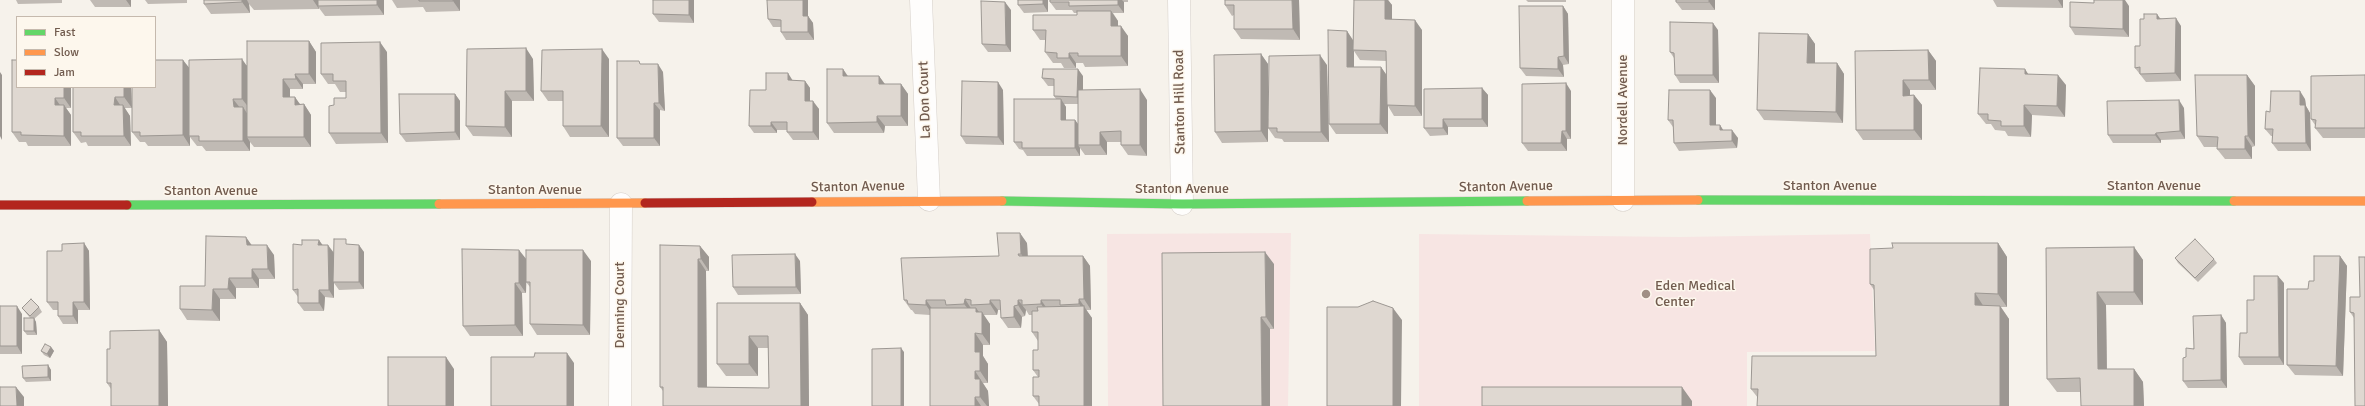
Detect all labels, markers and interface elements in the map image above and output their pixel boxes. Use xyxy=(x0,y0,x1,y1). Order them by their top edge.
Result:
legend xyxy=(16,16,156,88)
text: Fast xyxy=(54,25,75,40)
text: Slow xyxy=(54,45,79,60)
street label: Stanton Hill Road xyxy=(1171,50,1189,154)
street label: Nordell Avenue xyxy=(1615,54,1631,146)
street label: La Don Court xyxy=(915,61,935,139)
text: Jam xyxy=(54,65,75,80)
street label: Stanton Avenue xyxy=(811,178,905,196)
street label: Stanton Avenue xyxy=(1459,178,1553,196)
street label: Stanton Avenue xyxy=(1783,178,1877,194)
street label: Stanton Avenue xyxy=(2107,178,2201,194)
street label: Stanton Avenue xyxy=(1135,181,1229,197)
street label: Stanton Avenue xyxy=(488,182,582,198)
street label: Stanton Avenue xyxy=(164,183,258,199)
street label: Denning Court xyxy=(612,262,628,348)
place label: Eden Medical Center xyxy=(1655,278,1735,310)
marker: Eden Medical Center xyxy=(1640,288,1652,300)

